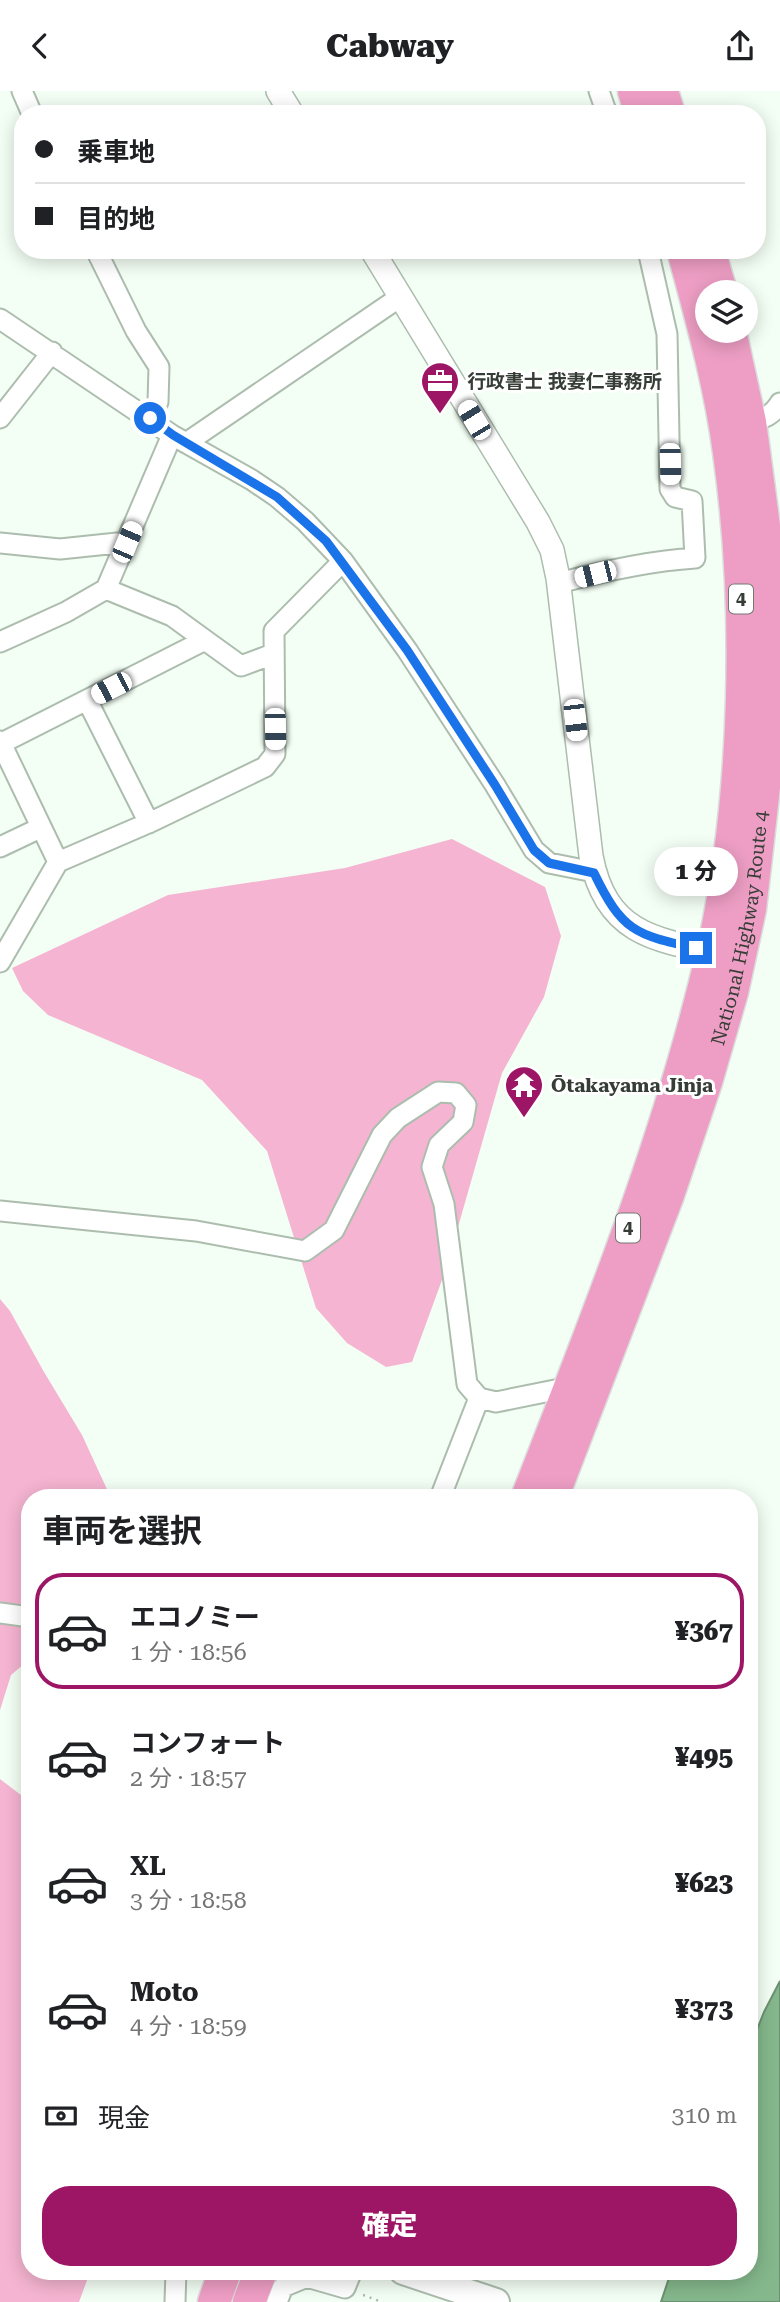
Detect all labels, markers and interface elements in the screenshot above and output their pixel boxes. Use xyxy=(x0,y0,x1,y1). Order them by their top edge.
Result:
icon: back xyxy=(21,27,59,65)
text: Cabway xyxy=(326,27,454,65)
icon: share xyxy=(721,27,759,65)
text: 乗車地 xyxy=(77,137,155,167)
text: 目的地 xyxy=(77,204,155,234)
map controls xyxy=(695,280,758,343)
button: layers xyxy=(695,280,758,343)
office icon: 行政書士 我妻仁事務所 xyxy=(419,360,461,415)
place label: 行政書士 我妻仁事務所 xyxy=(467,370,662,393)
car xyxy=(455,397,494,443)
route start xyxy=(134,402,166,434)
car xyxy=(660,443,681,485)
car xyxy=(110,519,145,565)
car xyxy=(573,559,618,589)
road number: 4 xyxy=(729,585,753,613)
car xyxy=(88,669,135,707)
car xyxy=(563,698,588,742)
car xyxy=(265,708,286,750)
street label: National Highway Route 4 xyxy=(706,809,773,1048)
callout: 1 分 xyxy=(654,847,738,895)
text: 1 分 xyxy=(675,858,717,885)
route end xyxy=(680,932,712,964)
temple icon: Ōtakayama Jinja xyxy=(503,1064,545,1119)
place label: Ōtakayama Jinja xyxy=(551,1074,713,1097)
road number: 4 xyxy=(616,1213,640,1243)
text: 車両を選択 xyxy=(42,1512,202,1550)
icon: car xyxy=(46,1600,109,1663)
text: エコノミー xyxy=(130,1602,260,1632)
text: ¥367 xyxy=(675,1616,733,1646)
text: 1 分 · 18:56 xyxy=(130,1639,247,1666)
icon: car xyxy=(46,1726,109,1789)
text: コンフォート xyxy=(130,1728,285,1758)
text: ¥495 xyxy=(675,1742,733,1772)
text: 2 分 · 18:57 xyxy=(130,1765,247,1792)
text: XL xyxy=(130,1851,166,1881)
icon: car xyxy=(46,1852,109,1915)
text: ¥623 xyxy=(675,1868,733,1898)
text: 3 分 · 18:58 xyxy=(130,1887,247,1914)
text: Moto xyxy=(130,1977,199,2007)
icon: car xyxy=(46,1978,109,2041)
text: ¥373 xyxy=(675,1994,733,2024)
text: 4 分 · 18:59 xyxy=(130,2013,247,2040)
icon: cash xyxy=(42,2097,80,2135)
text: 310 m xyxy=(672,2102,737,2129)
text: 現金 xyxy=(98,2103,150,2133)
button: 確定 xyxy=(42,2186,737,2266)

